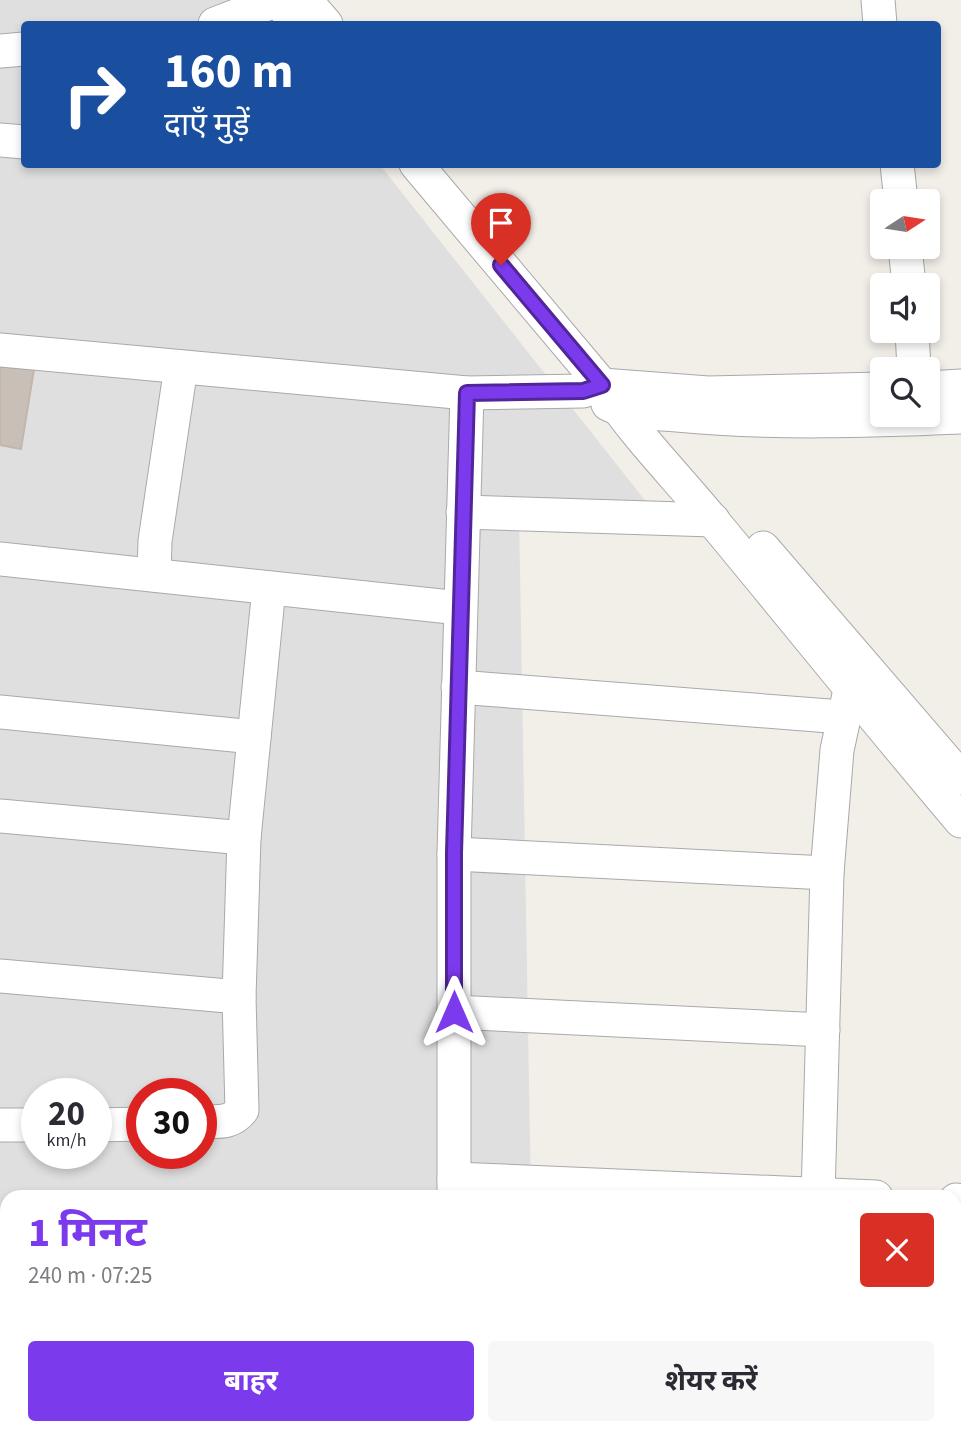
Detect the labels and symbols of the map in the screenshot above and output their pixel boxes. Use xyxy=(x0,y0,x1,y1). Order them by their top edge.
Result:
north arrow xyxy=(870,189,940,259)
pin xyxy=(471,193,531,265)
position arrow xyxy=(417,975,491,1049)
speed limit sign: 30 xyxy=(126,1078,217,1169)

